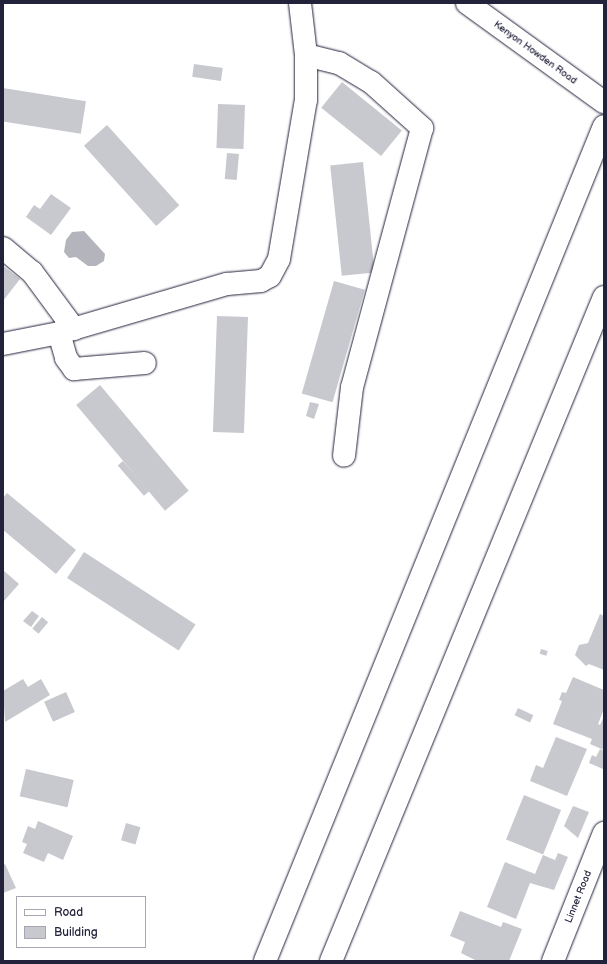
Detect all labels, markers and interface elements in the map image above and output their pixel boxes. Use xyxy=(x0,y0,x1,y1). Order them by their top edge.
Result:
street label: Kenyon Howden Road xyxy=(491,19,579,87)
street label: Linnet Road xyxy=(563,869,595,925)
legend xyxy=(16,896,146,948)
text: Road xyxy=(54,905,83,920)
text: Building xyxy=(54,925,98,940)

